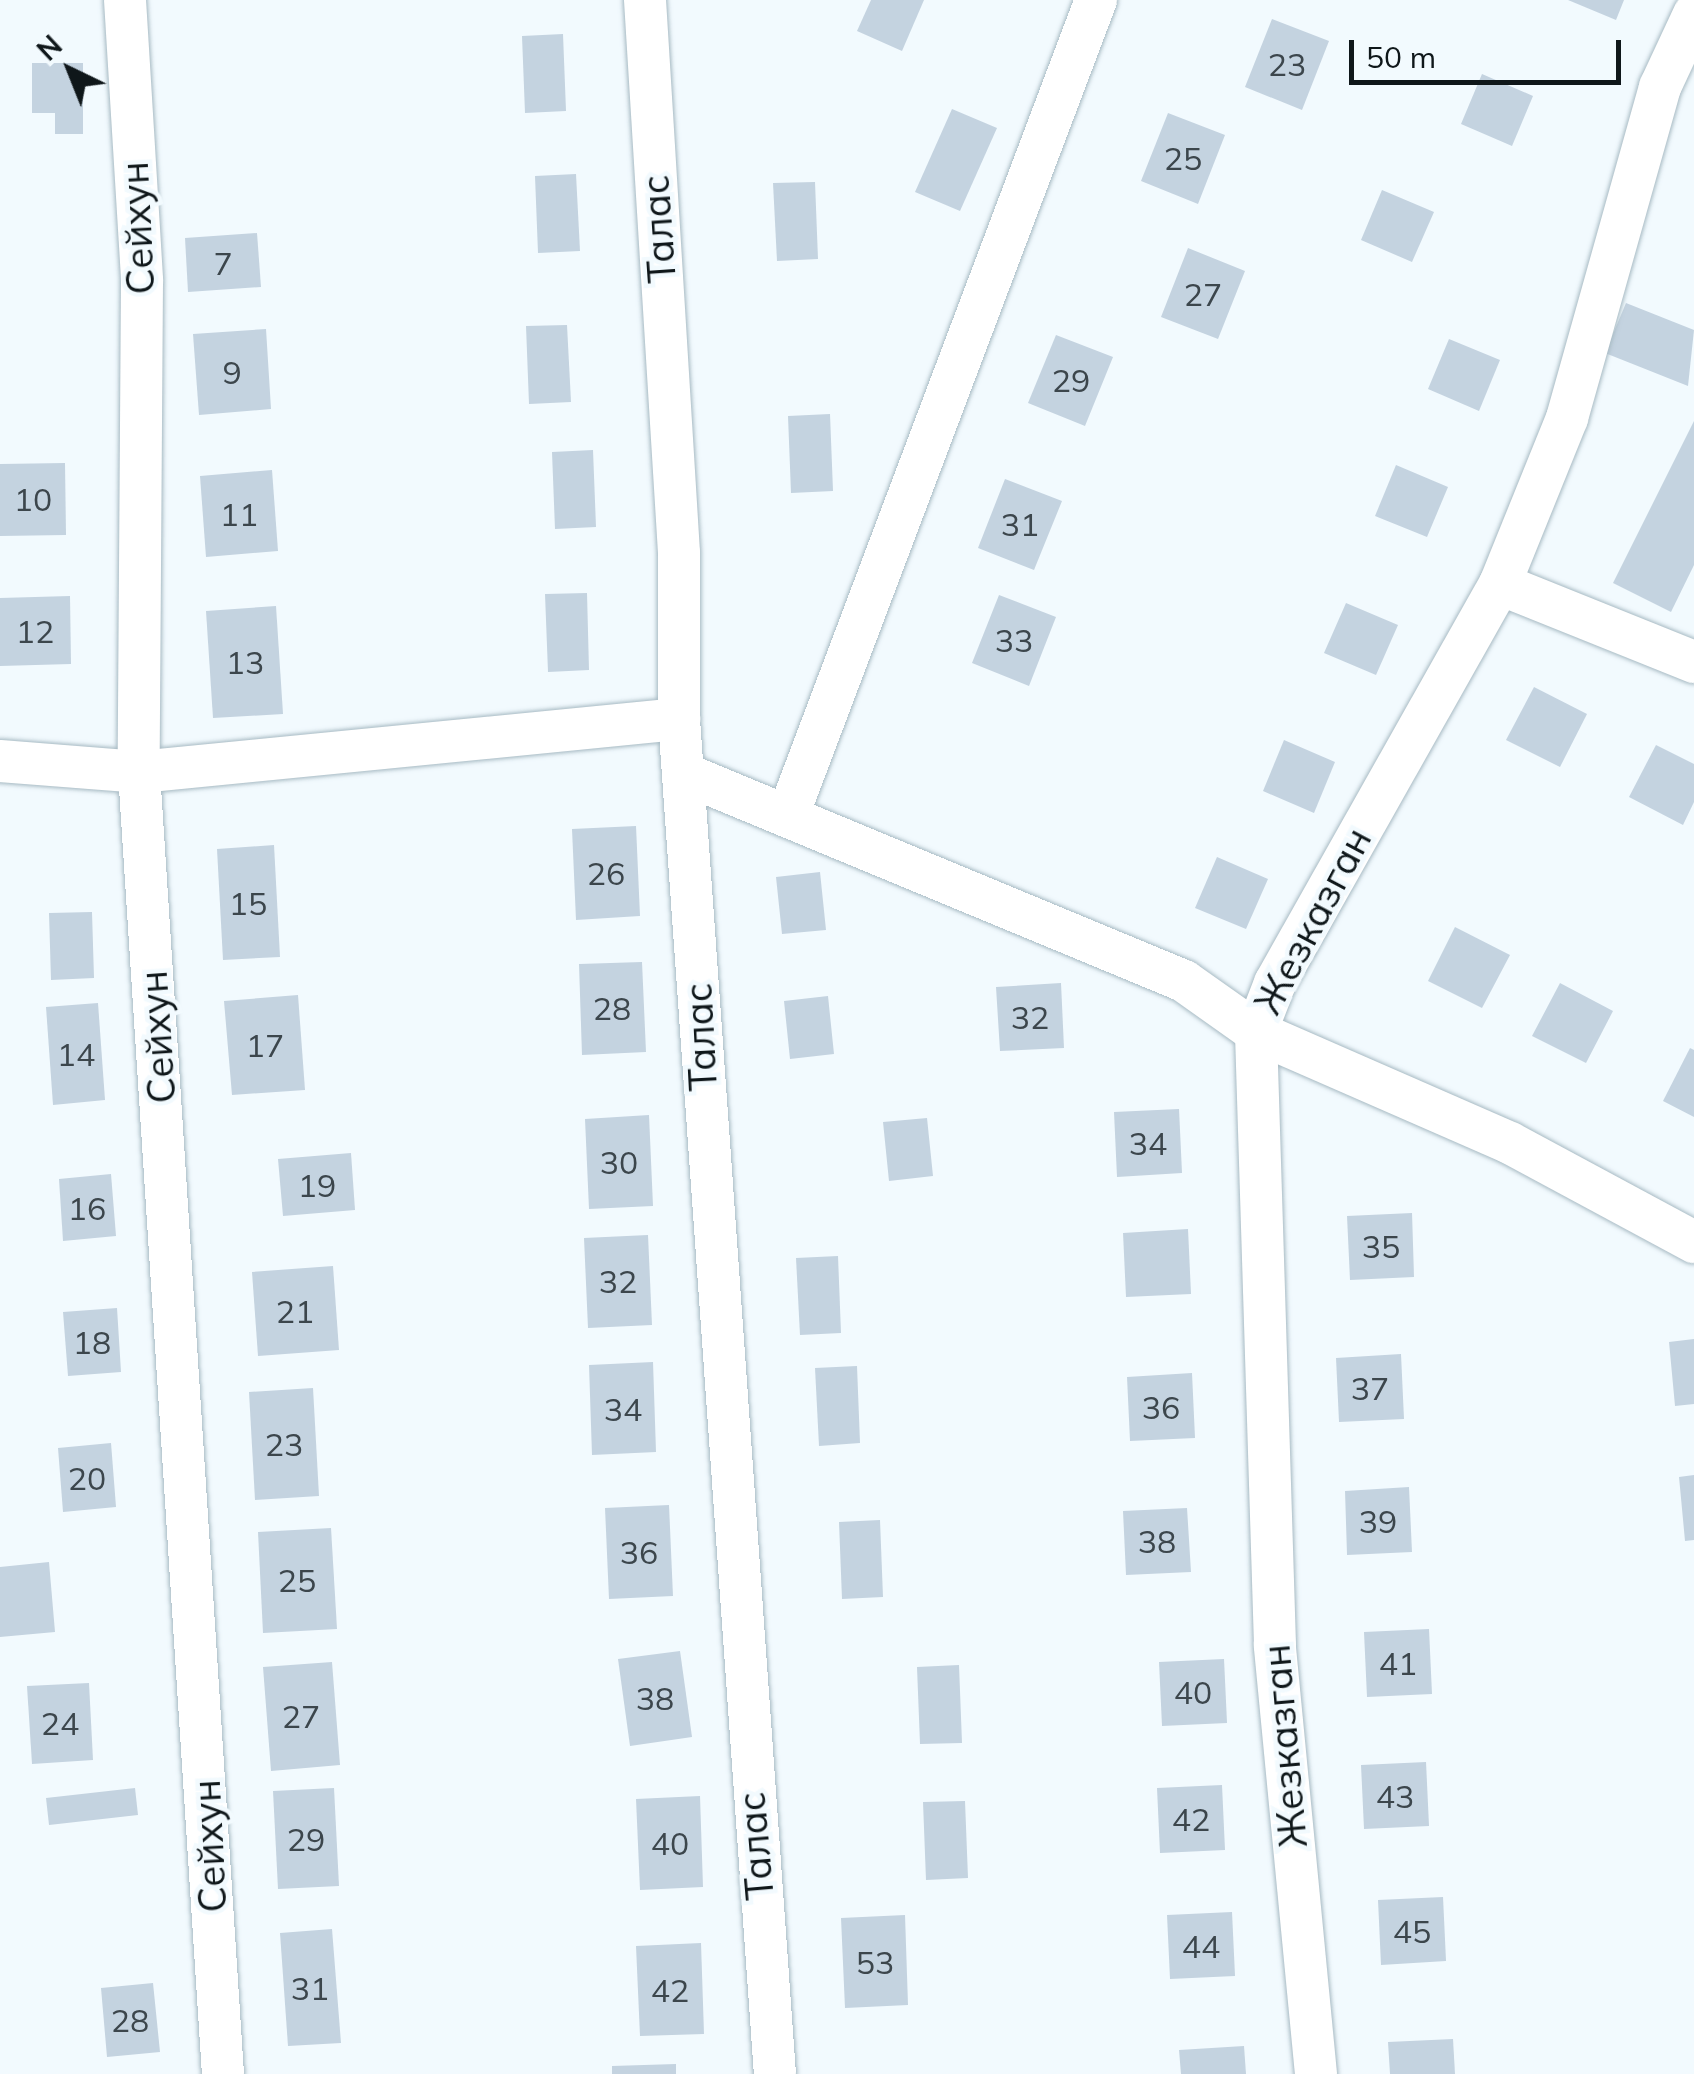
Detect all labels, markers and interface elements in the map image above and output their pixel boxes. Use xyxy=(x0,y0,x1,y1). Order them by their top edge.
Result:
north arrow xyxy=(20,20,120,120)
scale bar xyxy=(1354,20,1626,82)
text: N xyxy=(30,28,69,68)
text: 50 m xyxy=(1366,38,1436,76)
house number: 23 xyxy=(1268,45,1306,83)
house number: 25 xyxy=(1164,139,1202,177)
street label: Сейхун xyxy=(112,160,164,296)
street label: Талас xyxy=(632,174,686,284)
house number: 7 xyxy=(213,244,233,282)
house number: 27 xyxy=(1184,275,1222,313)
house number: 9 xyxy=(222,353,242,391)
house number: 29 xyxy=(1052,361,1090,399)
house number: 10 xyxy=(14,480,52,518)
house number: 11 xyxy=(220,495,258,533)
house number: 31 xyxy=(1001,505,1039,543)
house number: 12 xyxy=(16,612,54,650)
house number: 33 xyxy=(995,621,1033,659)
house number: 13 xyxy=(226,643,264,681)
street label: Жезказган xyxy=(1245,820,1381,1022)
house number: 26 xyxy=(587,854,625,892)
house number: 15 xyxy=(229,884,267,922)
street label: Сейхун xyxy=(131,969,185,1105)
street label: Талас xyxy=(675,982,727,1092)
house number: 28 xyxy=(593,989,631,1027)
house number: 32 xyxy=(1011,998,1049,1036)
house number: 17 xyxy=(246,1026,284,1064)
house number: 14 xyxy=(57,1035,95,1073)
house number: 34 xyxy=(1129,1124,1167,1162)
house number: 30 xyxy=(600,1143,638,1181)
house number: 19 xyxy=(298,1166,336,1204)
house number: 16 xyxy=(68,1189,106,1227)
house number: 35 xyxy=(1362,1227,1400,1265)
house number: 32 xyxy=(599,1262,637,1300)
house number: 21 xyxy=(276,1292,314,1330)
house number: 18 xyxy=(73,1323,111,1361)
house number: 37 xyxy=(1351,1369,1389,1407)
house number: 36 xyxy=(1142,1388,1180,1426)
house number: 34 xyxy=(604,1390,642,1428)
house number: 23 xyxy=(265,1425,303,1463)
house number: 20 xyxy=(68,1459,106,1497)
house number: 39 xyxy=(1359,1502,1397,1540)
house number: 38 xyxy=(1138,1522,1176,1560)
house number: 36 xyxy=(620,1533,658,1571)
house number: 25 xyxy=(278,1561,316,1599)
street label: Жезказган xyxy=(1253,1643,1317,1849)
house number: 41 xyxy=(1379,1644,1417,1682)
house number: 40 xyxy=(1174,1673,1212,1711)
house number: 38 xyxy=(636,1679,674,1717)
house number: 27 xyxy=(282,1697,320,1735)
house number: 24 xyxy=(41,1704,79,1742)
house number: 43 xyxy=(1376,1777,1414,1815)
street label: Сейхун xyxy=(184,1778,236,1914)
street label: Талас xyxy=(729,1790,783,1902)
house number: 42 xyxy=(1172,1800,1210,1838)
house number: 29 xyxy=(287,1820,325,1858)
house number: 40 xyxy=(651,1824,689,1862)
house number: 45 xyxy=(1393,1912,1431,1950)
house number: 44 xyxy=(1182,1927,1220,1965)
house number: 53 xyxy=(856,1943,894,1981)
house number: 31 xyxy=(291,1969,329,2007)
house number: 42 xyxy=(651,1971,689,2009)
house number: 28 xyxy=(111,2001,149,2039)

